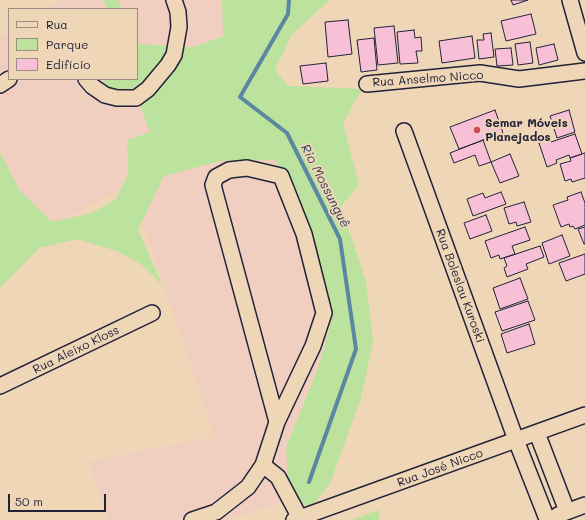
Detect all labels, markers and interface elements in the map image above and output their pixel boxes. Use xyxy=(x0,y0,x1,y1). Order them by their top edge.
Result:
legend xyxy=(8,8,138,80)
text: Rua xyxy=(46,16,68,32)
text: Parque xyxy=(46,36,89,52)
text: Edifício xyxy=(46,56,90,72)
street label: Rua Anselmo Nicco xyxy=(372,68,484,90)
place label: Semar Móveis Planejados xyxy=(485,116,568,144)
marker: Semar Móveis Planejados xyxy=(472,125,482,135)
water label: Rio Mossunguê xyxy=(297,142,353,230)
street label: Rua Boleslau Kuroski xyxy=(433,227,487,345)
street label: Rua Aleixo Kloss xyxy=(31,323,121,377)
street label: Rua José Nicco xyxy=(395,446,485,490)
scale bar xyxy=(10,486,108,512)
text: 50 m xyxy=(15,493,43,509)

